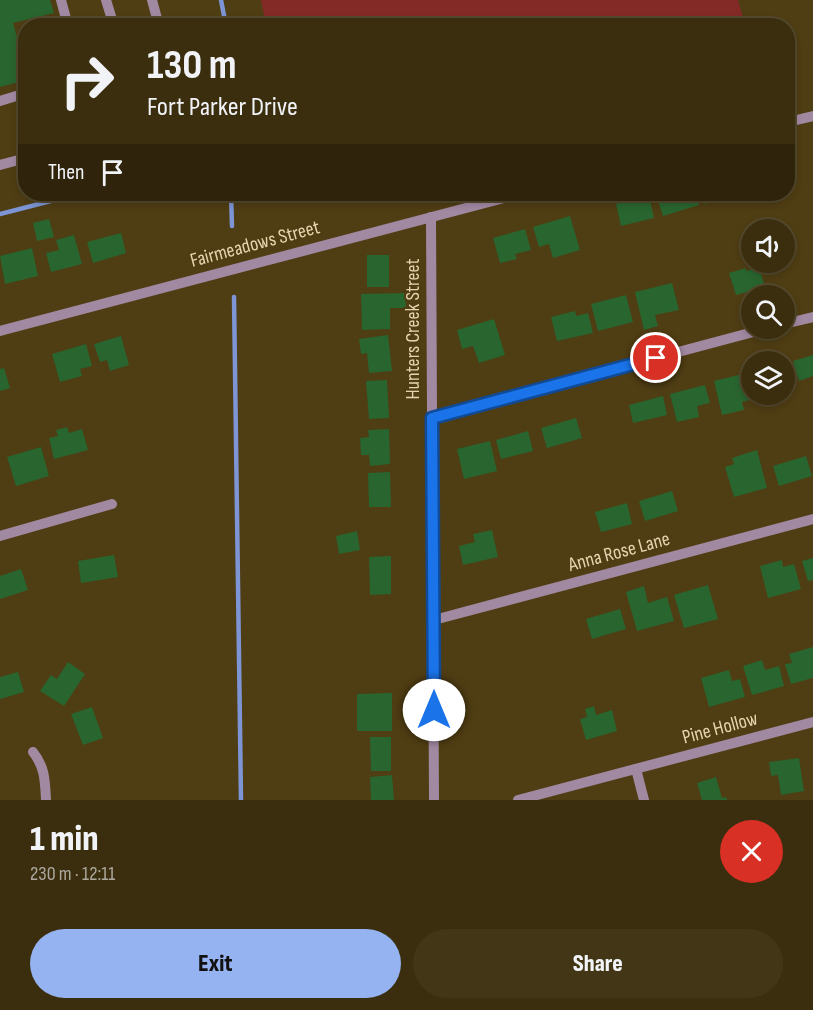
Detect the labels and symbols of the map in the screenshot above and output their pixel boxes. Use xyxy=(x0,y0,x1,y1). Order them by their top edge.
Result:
street label: Fairmeadows Street xyxy=(188,215,322,273)
street label: Hunters Creek Street xyxy=(401,258,425,400)
pin xyxy=(630,332,681,383)
street label: Anna Rose Lane xyxy=(565,527,672,577)
position arrow xyxy=(402,678,466,742)
street label: Pine Hollow xyxy=(680,706,760,750)

